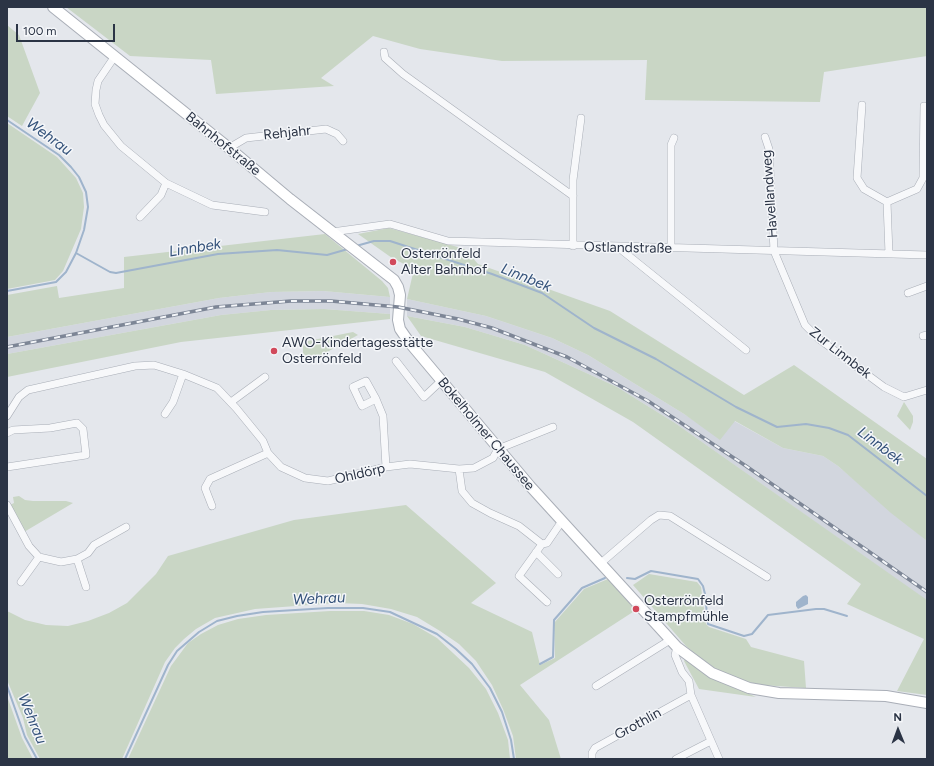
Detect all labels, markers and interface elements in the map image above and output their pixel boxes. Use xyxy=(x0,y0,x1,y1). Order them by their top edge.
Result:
scale bar xyxy=(18,16,117,42)
text: 100 m xyxy=(23,24,57,38)
street label: Bahnhofstraße xyxy=(182,109,264,179)
water label: Wehrau xyxy=(22,114,76,160)
street label: Rehjahr xyxy=(262,122,312,144)
street label: Havellandweg xyxy=(759,149,781,239)
water label: Linnbek xyxy=(168,235,222,261)
street label: Ostlandstraße xyxy=(584,239,672,257)
place label: Osterrönfeld Alter Bahnhof xyxy=(401,246,487,278)
marker: Osterrönfeld Alter Bahnhof xyxy=(388,257,398,267)
water label: Linnbek xyxy=(498,260,554,296)
street label: Zur Linnbek xyxy=(806,324,874,382)
place label: AWO-Kindertagesstätte Osterrönfeld xyxy=(282,335,433,368)
marker: AWO-Kindertagesstätte Osterrönfeld xyxy=(269,346,279,356)
street label: Bokelholmer Chaussee xyxy=(434,374,538,494)
water label: Linnbek xyxy=(854,423,906,469)
street label: Ohldörp xyxy=(333,460,387,488)
water label: Wehrau xyxy=(292,589,346,609)
place label: Osterrönfeld Stampfmühle xyxy=(644,593,729,626)
marker: Osterrönfeld Stampfmühle xyxy=(631,604,641,614)
water label: Wehrau xyxy=(14,691,50,747)
street label: Grothlin xyxy=(612,704,664,744)
north arrow xyxy=(878,710,918,750)
text: N xyxy=(893,711,902,724)

